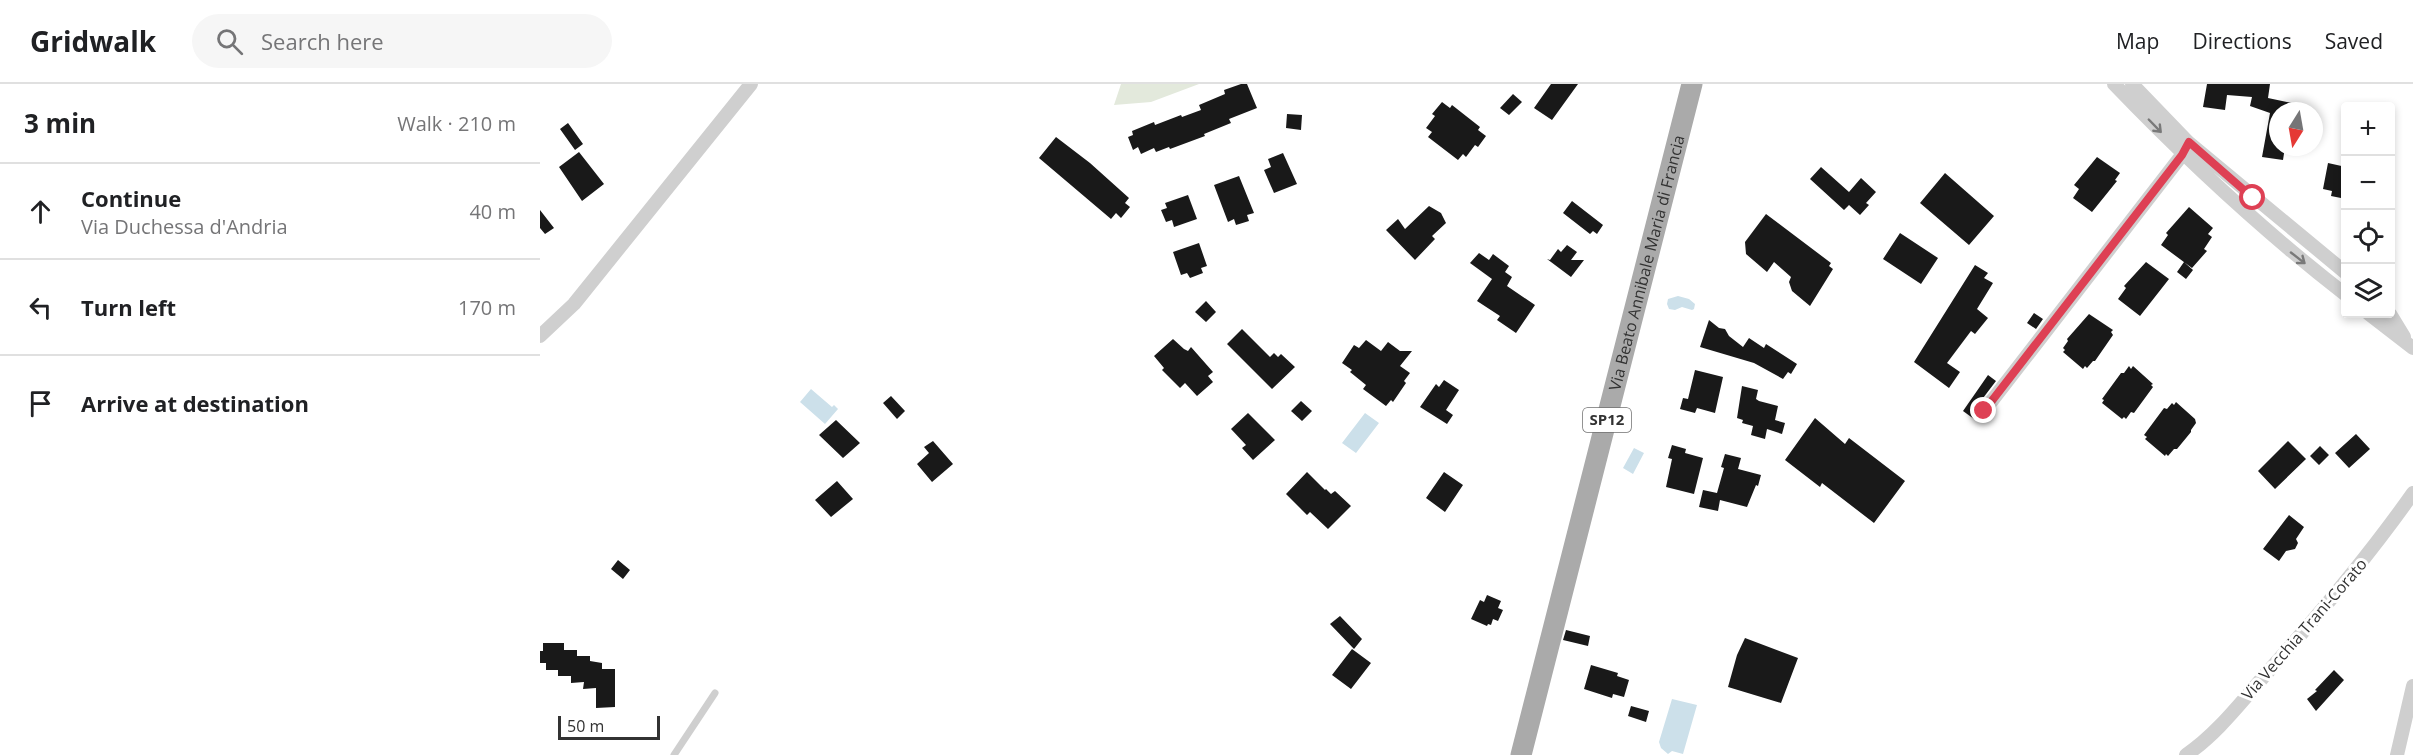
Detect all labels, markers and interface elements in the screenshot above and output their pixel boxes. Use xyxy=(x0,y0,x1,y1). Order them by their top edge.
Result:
search box xyxy=(192,14,612,68)
text: Gridwalk xyxy=(30,22,156,60)
icon: search xyxy=(213,25,246,58)
text: Search here xyxy=(261,26,384,56)
text: Map xyxy=(2116,27,2159,55)
text: Directions xyxy=(2192,27,2292,55)
text: Saved xyxy=(2325,27,2383,55)
north arrow xyxy=(2269,102,2323,156)
map controls xyxy=(2341,102,2395,318)
button: + xyxy=(2341,102,2395,156)
text: 3 min xyxy=(24,105,96,141)
text: Walk · 210 m xyxy=(397,110,516,137)
one-way arrow xyxy=(2147,119,2162,134)
street label: Via Beato Annibale Maria di Francia xyxy=(1603,133,1690,393)
button: − xyxy=(2341,156,2395,210)
text: Continue xyxy=(81,183,181,213)
route start xyxy=(2239,184,2265,210)
icon: ahead xyxy=(24,195,57,228)
text: 40 m xyxy=(469,198,516,225)
button: locate xyxy=(2341,210,2395,264)
text: Via Duchessa d'Andria xyxy=(81,213,288,240)
one-way arrow xyxy=(2290,251,2306,264)
button: layers xyxy=(2341,264,2395,318)
icon: left xyxy=(24,291,57,324)
text: Turn left xyxy=(81,292,176,322)
text: 170 m xyxy=(458,294,516,321)
icon: arrive xyxy=(24,387,57,420)
text: Arrive at destination xyxy=(81,388,309,418)
route end xyxy=(1970,397,1996,423)
road number: SP12 xyxy=(1583,408,1631,432)
street label: Via Vecchia Trani-Corato xyxy=(2236,553,2372,705)
scale bar xyxy=(558,713,660,740)
text: 50 m xyxy=(567,715,604,737)

